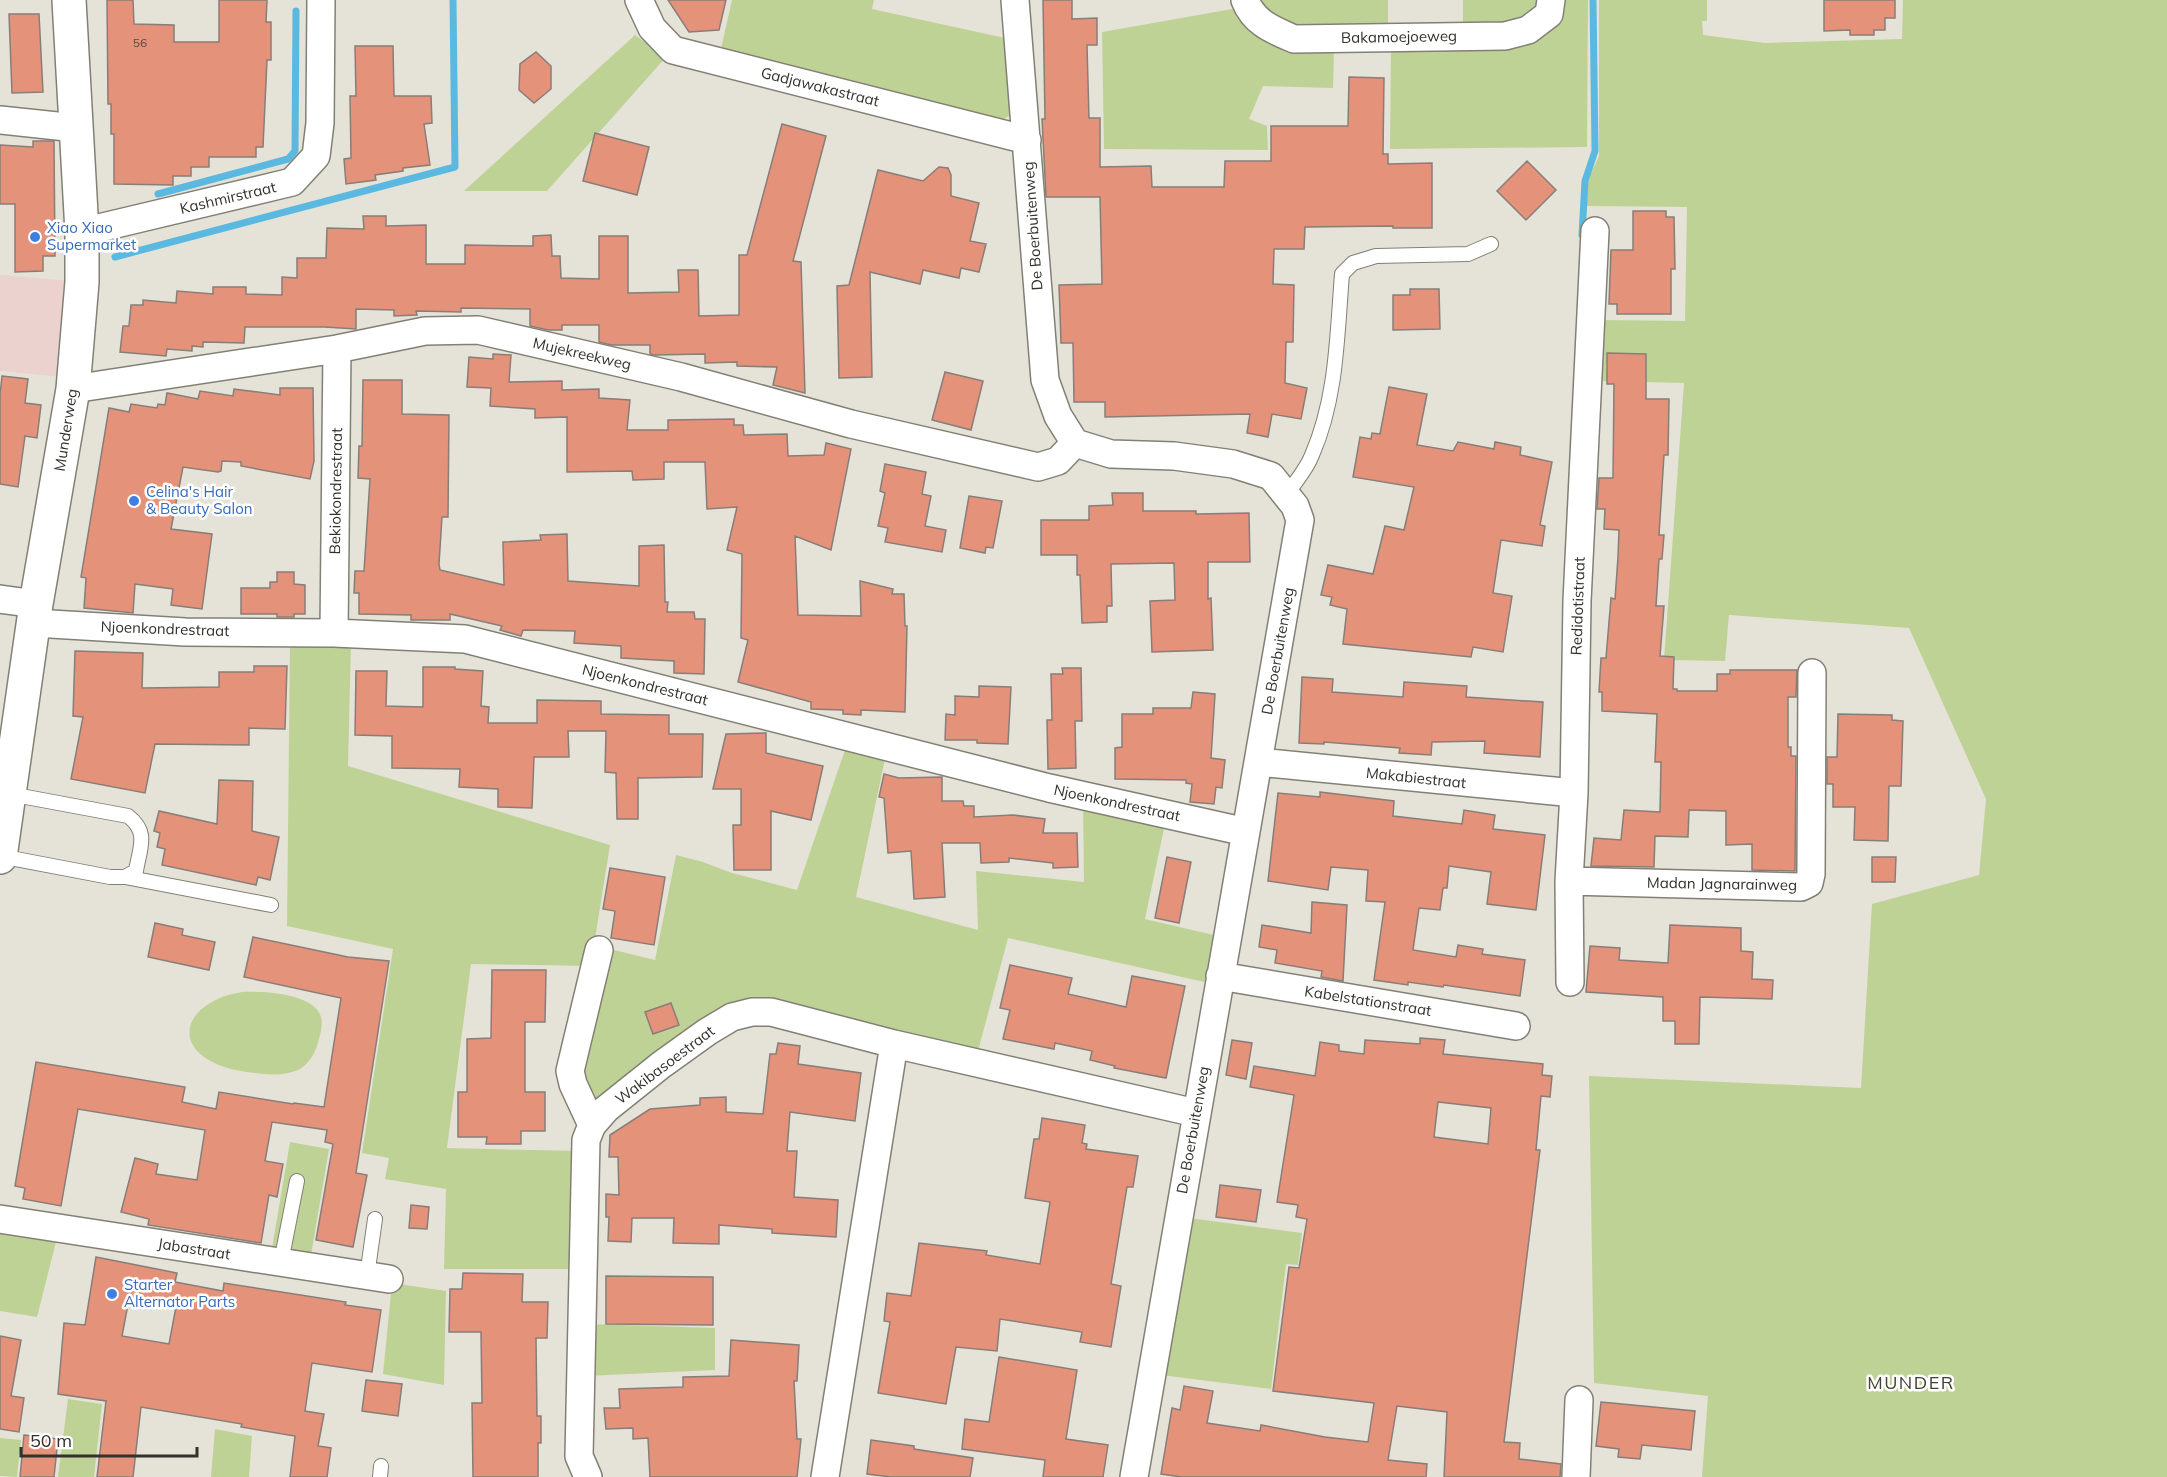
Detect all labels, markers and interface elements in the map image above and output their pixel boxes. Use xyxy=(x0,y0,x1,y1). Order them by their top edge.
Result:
street label: Bakamoejoeweg xyxy=(1341,26,1457,47)
house number: 56 xyxy=(133,35,147,50)
street label: Gadjawakastraat xyxy=(759,63,881,110)
street label: De Boerbuitenweg xyxy=(1019,161,1046,291)
street label: Kashmirstraat xyxy=(178,177,278,218)
place label: Xiao Xiao Supermarket xyxy=(47,218,136,254)
marker: Xiao Xiao Supermarket xyxy=(28,230,42,244)
street label: Mujekreekweg xyxy=(531,333,633,374)
street label: Munderweg xyxy=(50,387,81,473)
street label: Bekiokondrestraat xyxy=(325,427,346,555)
place label: Celina's Hair & Beauty Salon xyxy=(146,482,253,518)
marker: Celina's Hair & Beauty Salon xyxy=(127,494,141,508)
street label: Redidotistraat xyxy=(1566,556,1589,656)
street label: De Boerbuitenweg xyxy=(1257,586,1298,716)
street label: Njoenkondrestraat xyxy=(100,617,230,640)
street label: Njoenkondrestraat xyxy=(580,660,710,709)
street label: Makabiestraat xyxy=(1365,763,1467,792)
street label: Njoenkondrestraat xyxy=(1052,780,1182,825)
street label: Madan Jagnarainweg xyxy=(1647,873,1797,894)
street label: Kabelstationstraat xyxy=(1303,981,1433,1020)
street label: Wakibasoestraat xyxy=(611,1021,718,1108)
street label: De Boerbuitenweg xyxy=(1172,1065,1213,1195)
street label: Jabastraat xyxy=(156,1233,232,1264)
place label: Starter Alternator Parts xyxy=(124,1275,235,1311)
marker: Starter Alternator Parts xyxy=(105,1287,119,1301)
district label: MUNDER xyxy=(1867,1371,1955,1394)
scale bar xyxy=(21,1420,196,1458)
text: 50 m xyxy=(30,1429,72,1452)

